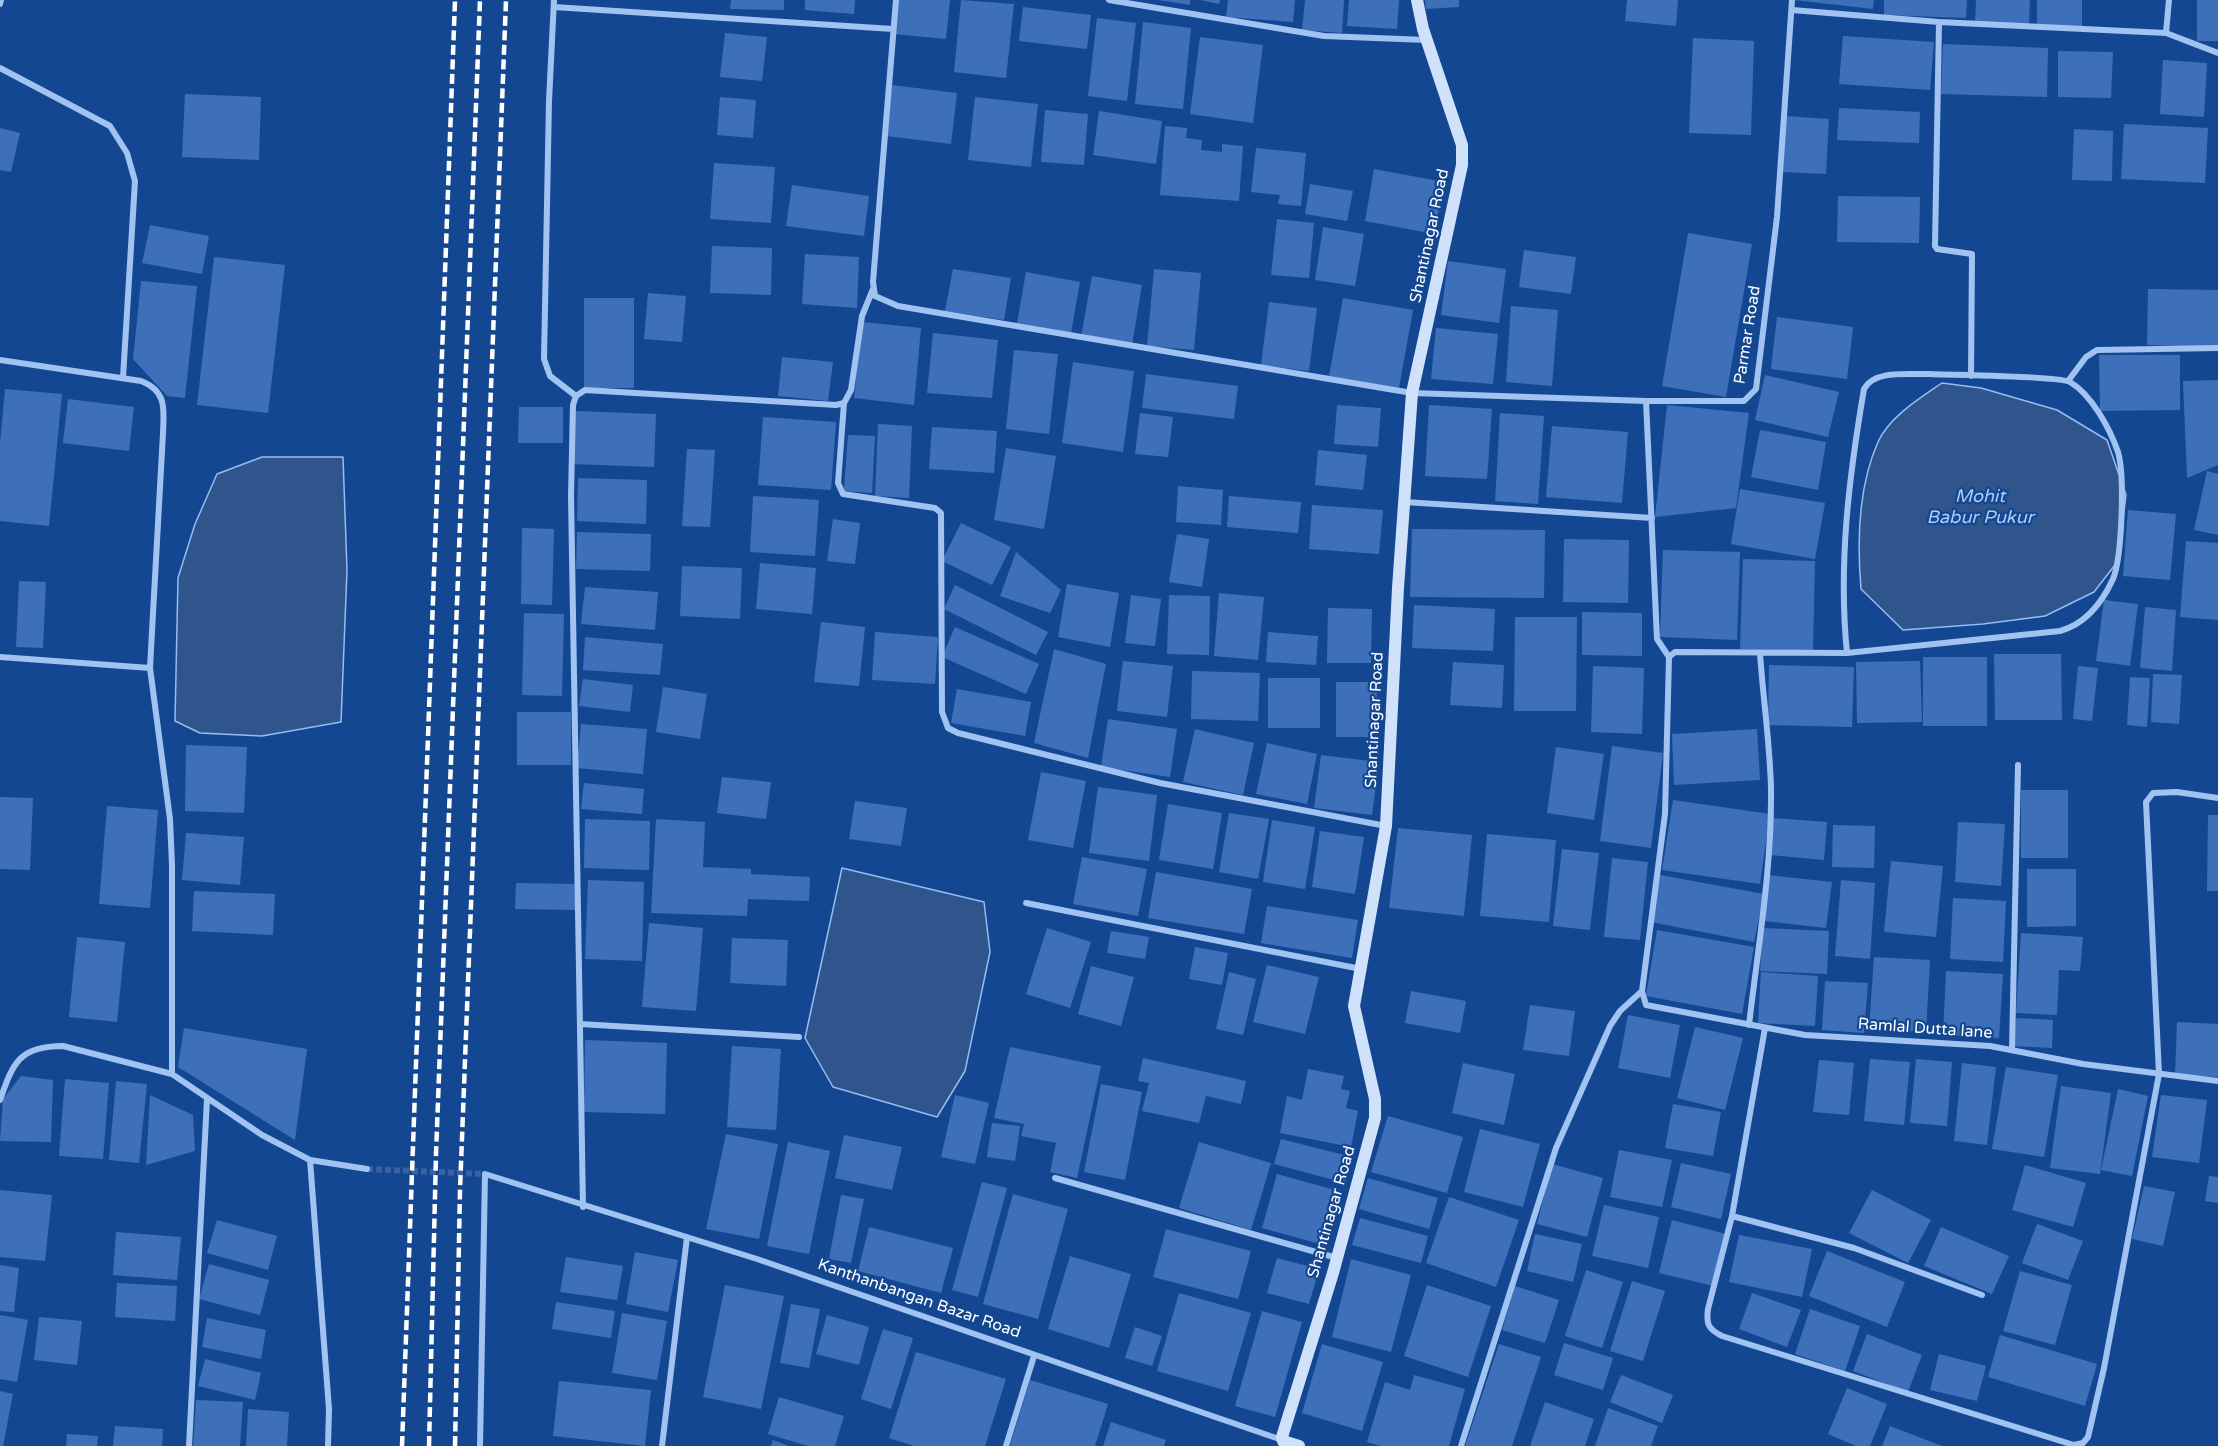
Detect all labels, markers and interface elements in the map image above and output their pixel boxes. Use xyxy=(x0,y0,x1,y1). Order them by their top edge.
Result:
street label: Shantinagar Road xyxy=(1406,167,1454,305)
street label: Parmar Road xyxy=(1731,284,1765,386)
water label: Mohit Babur Pukur xyxy=(1926,486,2034,528)
street label: Shantinagar Road xyxy=(1362,651,1388,789)
street label: Ramlal Dutta lane xyxy=(1857,1015,1993,1043)
street label: Shantinagar Road xyxy=(1304,1144,1360,1280)
street label: Kanthanbangan Bazar Road xyxy=(815,1255,1023,1343)

